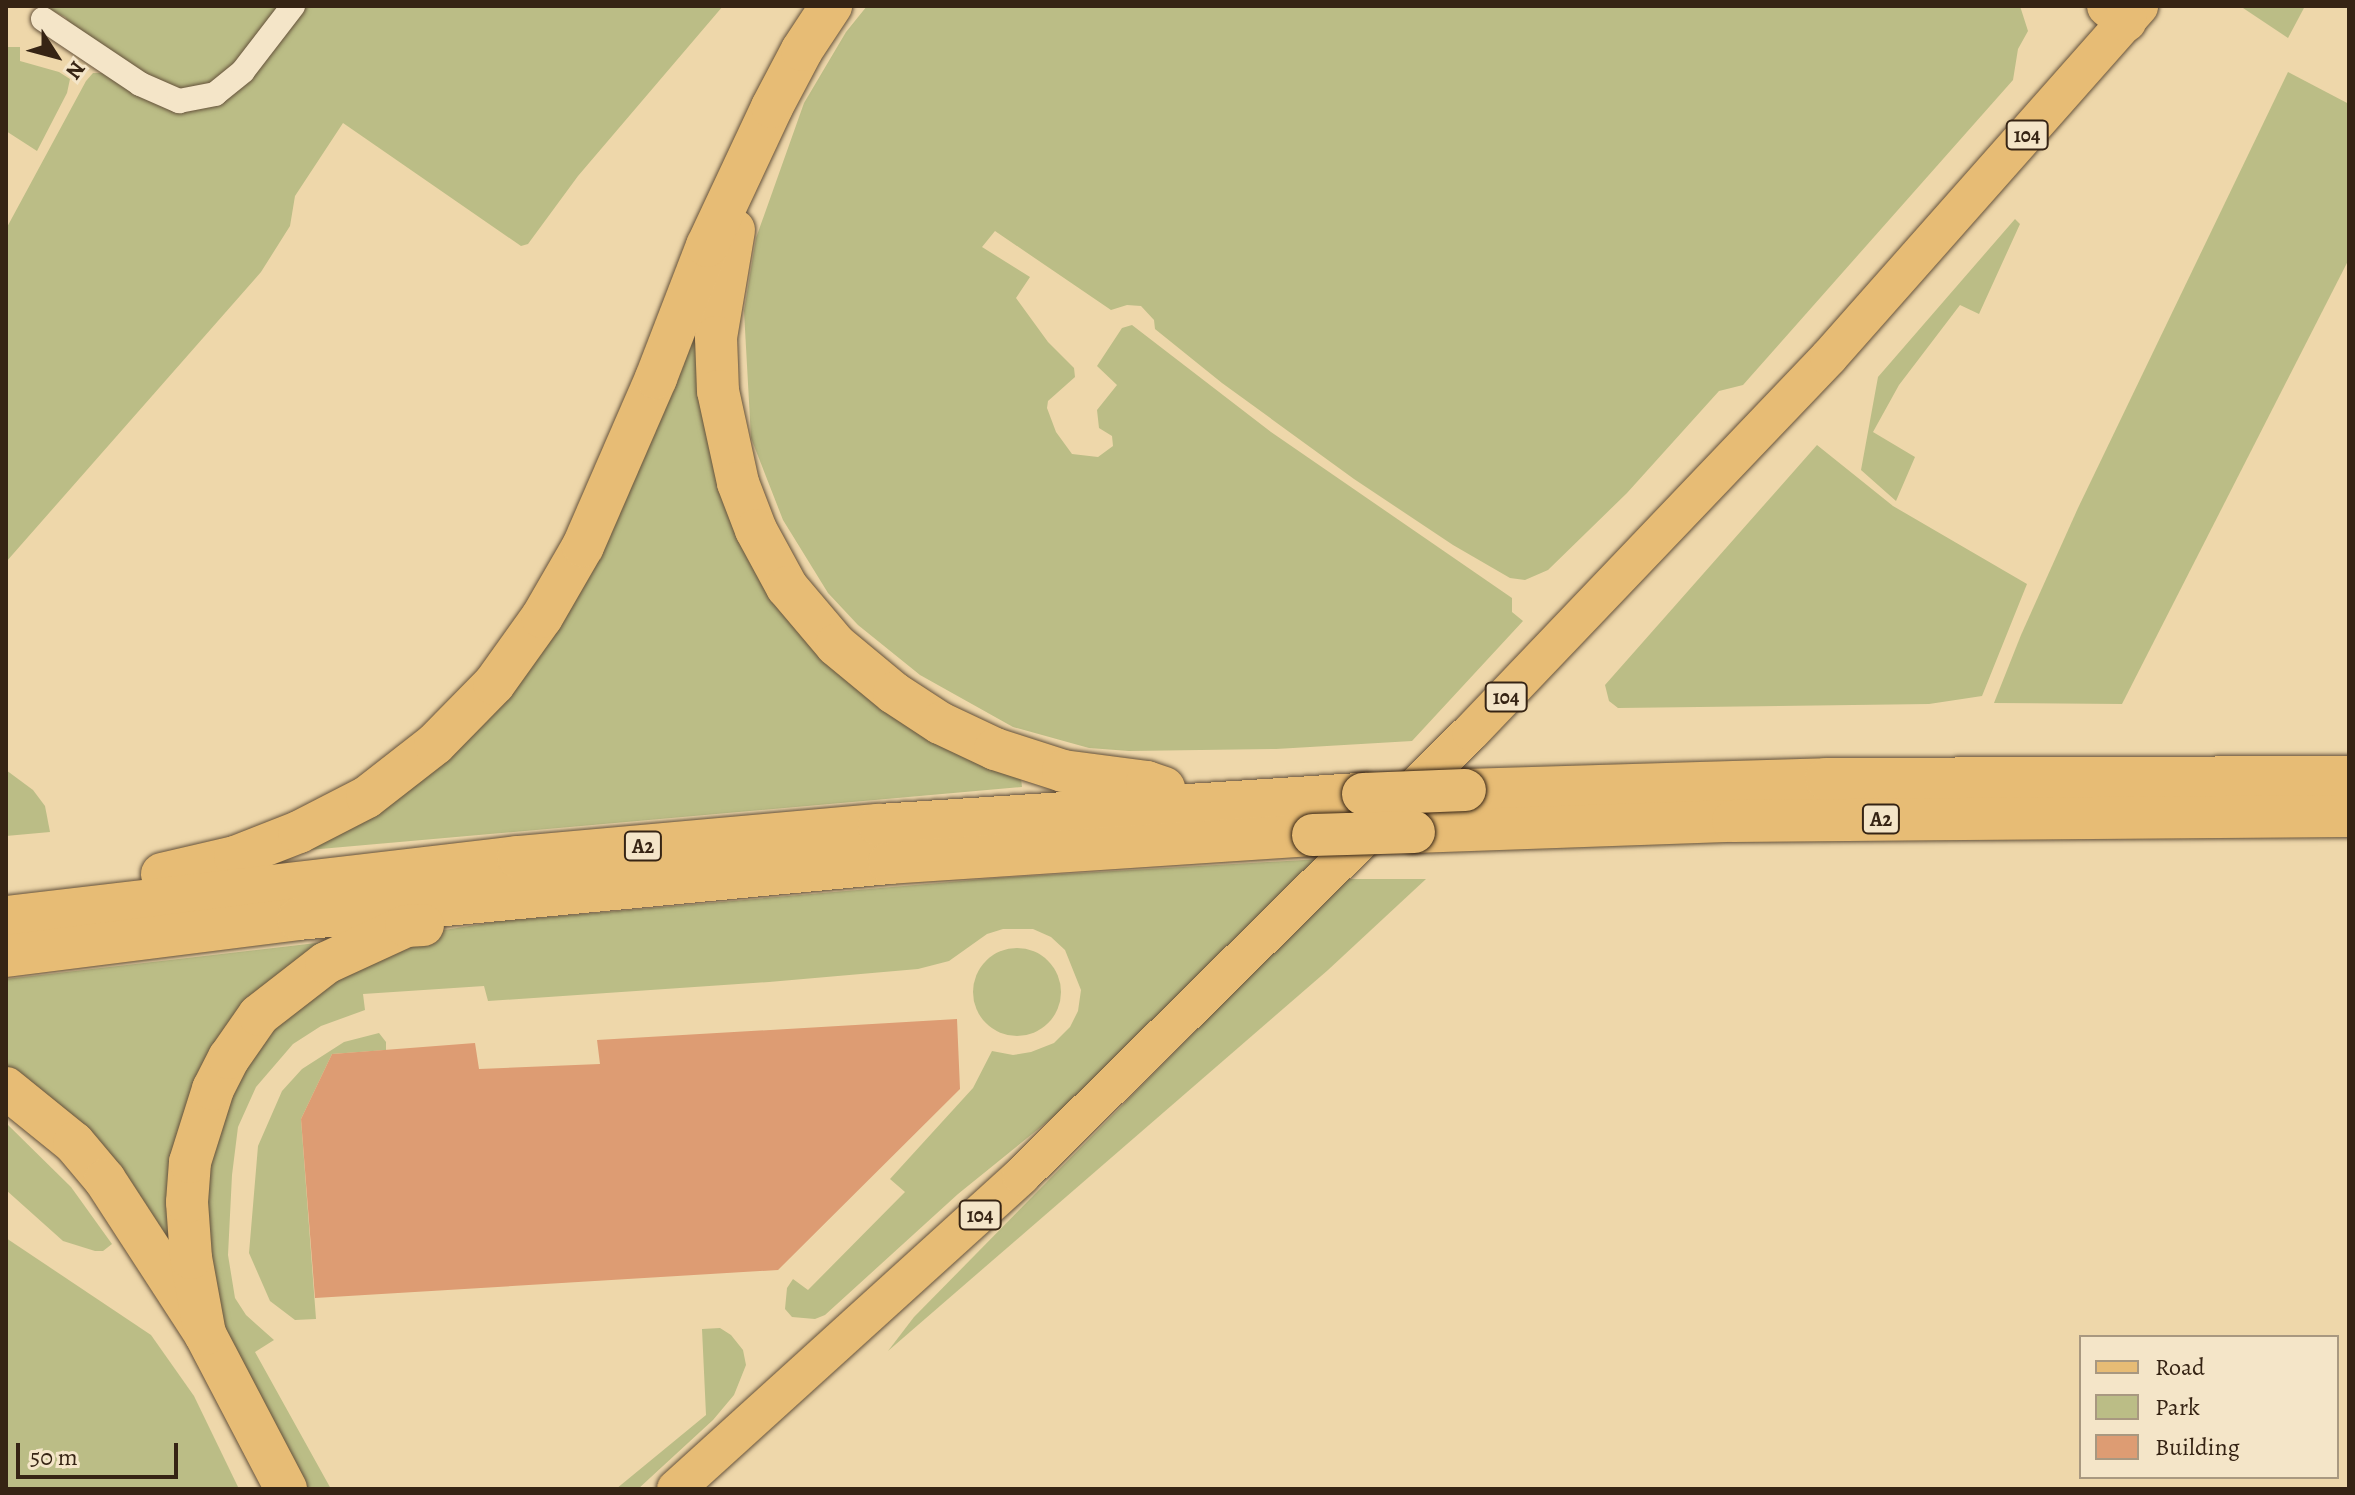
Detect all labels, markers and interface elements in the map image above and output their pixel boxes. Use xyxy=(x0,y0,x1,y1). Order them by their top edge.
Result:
north arrow xyxy=(16,16,96,96)
text: N xyxy=(59,55,92,85)
road number: 104 xyxy=(2005,119,2049,151)
road number: 104 xyxy=(1484,681,1528,713)
road number: A2 xyxy=(1861,803,1901,835)
road number: A2 xyxy=(623,830,663,862)
road number: 104 xyxy=(958,1199,1002,1231)
legend xyxy=(2079,1335,2339,1479)
text: Road xyxy=(2155,1351,2205,1383)
text: Park xyxy=(2155,1391,2200,1423)
scale bar xyxy=(20,1427,182,1477)
text: Building xyxy=(2155,1431,2240,1463)
text: 50 m xyxy=(30,1441,78,1473)

